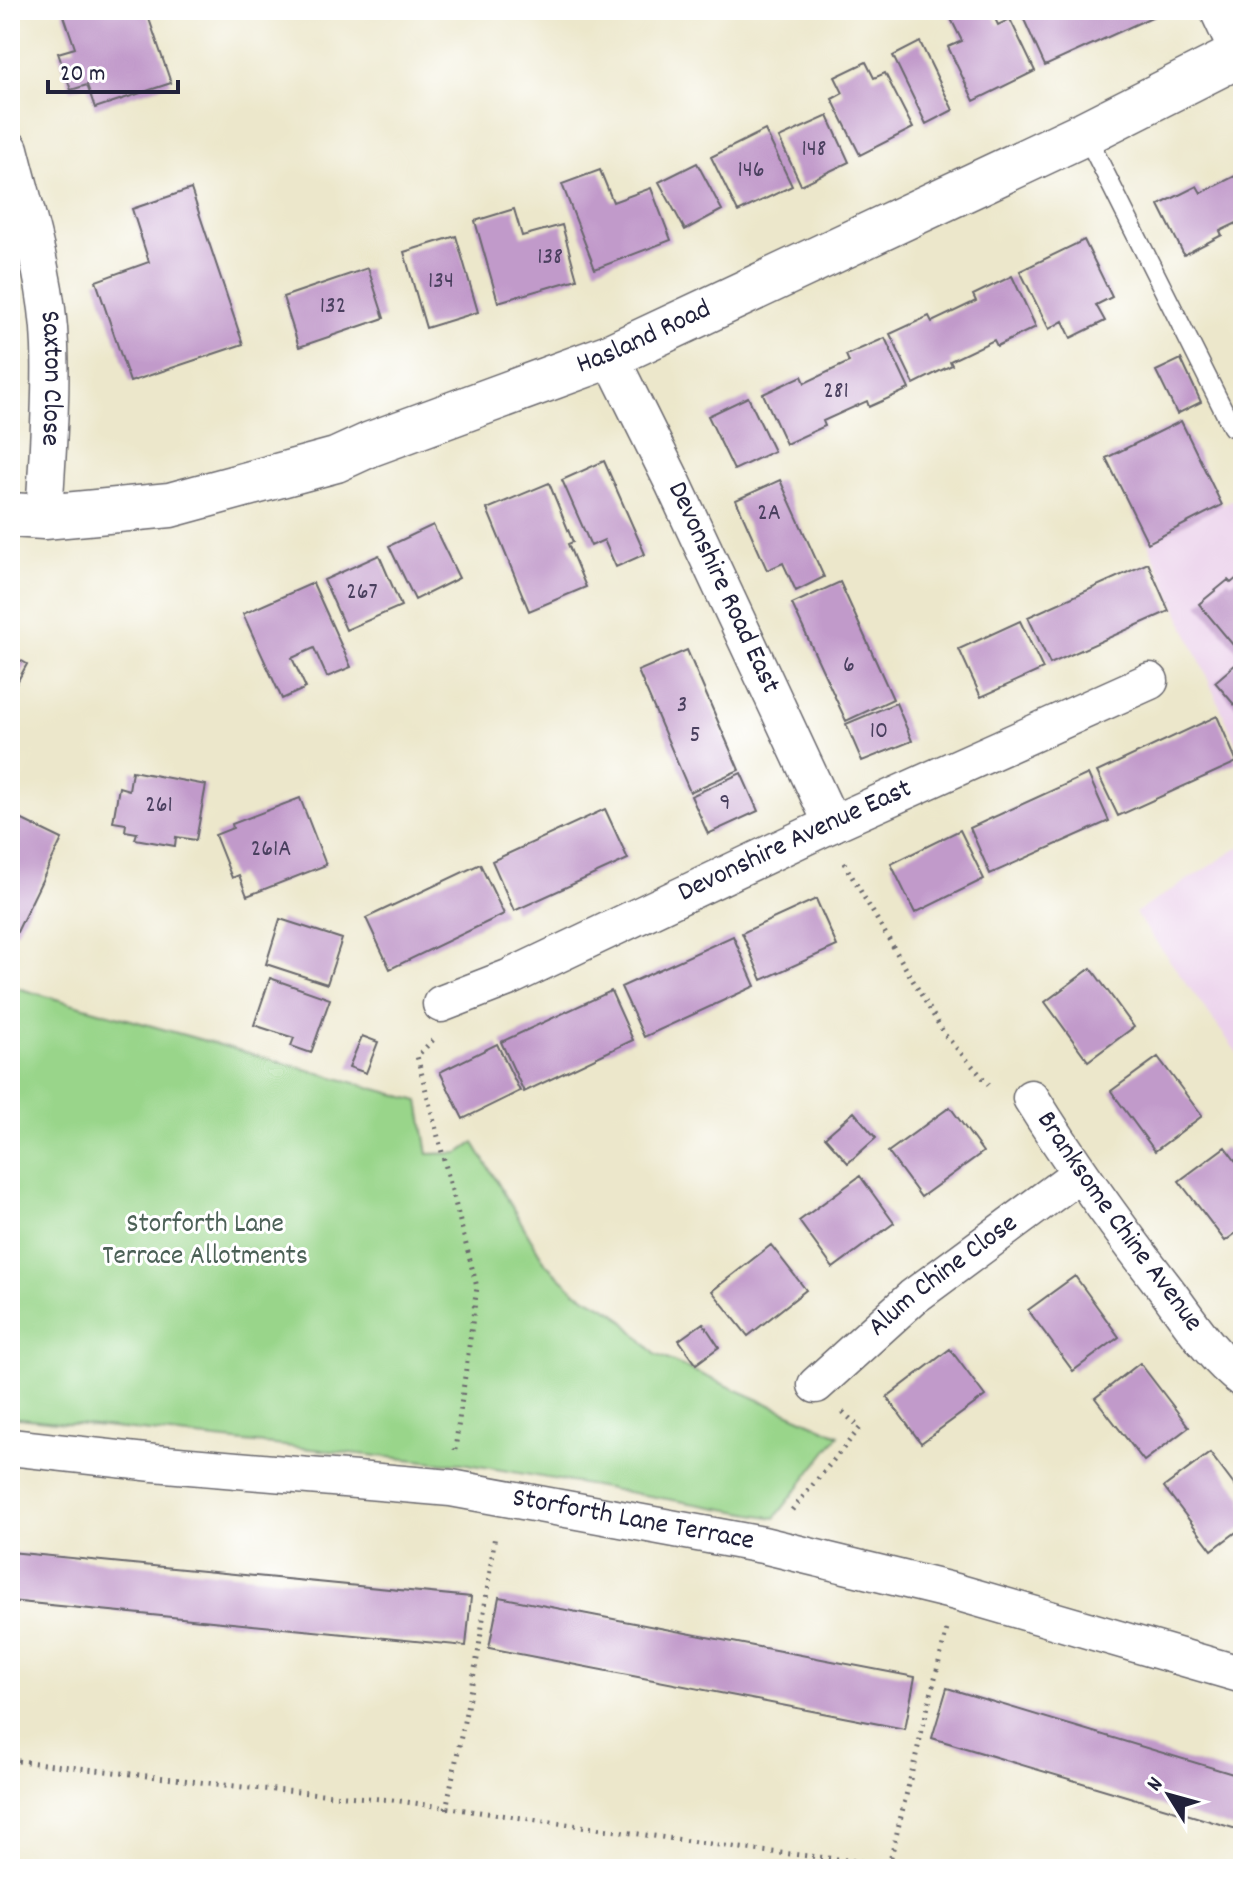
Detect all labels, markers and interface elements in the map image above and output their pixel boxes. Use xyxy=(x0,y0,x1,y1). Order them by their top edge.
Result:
scale bar xyxy=(48,44,178,94)
text: 20 m xyxy=(60,58,106,92)
house number: 148 xyxy=(802,133,826,167)
house number: 146 xyxy=(738,154,764,188)
house number: 138 xyxy=(537,241,563,275)
house number: 134 xyxy=(428,265,454,299)
house number: 132 xyxy=(320,290,346,324)
street label: Hasland Road xyxy=(571,291,718,386)
street label: Saxton Close xyxy=(27,309,70,447)
house number: 281 xyxy=(823,375,849,409)
street label: Devonshire Road East xyxy=(655,476,789,701)
house number: 2A xyxy=(757,497,781,531)
house number: 267 xyxy=(346,576,378,610)
house number: 6 xyxy=(843,649,855,683)
house number: 3 xyxy=(677,689,687,723)
house number: 10 xyxy=(870,715,888,749)
house number: 5 xyxy=(689,719,701,753)
street label: Devonshire Avenue East xyxy=(672,770,919,914)
house number: 9 xyxy=(720,787,731,821)
house number: 261 xyxy=(145,789,173,823)
house number: 261A xyxy=(251,833,291,867)
street label: Branksome Chine Avenue xyxy=(1025,1104,1211,1341)
street label: Alum Chine Close xyxy=(860,1205,1027,1348)
park label: Storforth Lane Terrace Allotments xyxy=(102,1206,308,1278)
street label: Storforth Lane Terrace xyxy=(509,1480,757,1563)
north arrow xyxy=(1129,1755,1209,1835)
text: N xyxy=(1140,1771,1172,1799)

